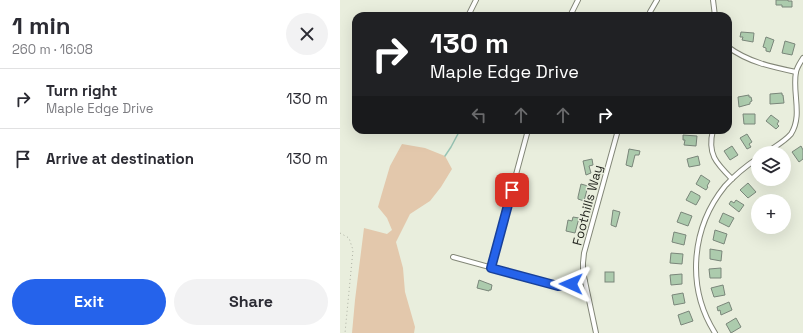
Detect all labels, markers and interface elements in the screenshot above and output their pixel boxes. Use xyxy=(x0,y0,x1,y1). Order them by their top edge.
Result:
text: 1 min xyxy=(12,10,71,41)
button: close xyxy=(286,13,328,55)
text: 130 m xyxy=(430,25,509,61)
icon: right xyxy=(364,28,416,80)
text: 260 m · 16:08 xyxy=(12,41,93,58)
text: Maple Edge Drive xyxy=(430,60,579,83)
text: Turn right xyxy=(46,81,117,100)
icon: right xyxy=(12,88,34,110)
text: 130 m xyxy=(286,89,328,108)
text: Maple Edge Drive xyxy=(46,100,154,117)
icon: left xyxy=(468,104,490,126)
icon: ahead xyxy=(510,104,532,126)
icon: ahead xyxy=(552,104,574,126)
icon: right xyxy=(594,104,616,126)
map controls xyxy=(751,146,791,234)
button: layers xyxy=(751,146,791,186)
icon: arrive xyxy=(12,148,34,170)
text: Arrive at destination xyxy=(46,149,194,168)
text: 130 m xyxy=(286,149,328,168)
street label: Foothills Way xyxy=(569,163,606,247)
pin xyxy=(495,173,529,207)
icon: arrive xyxy=(501,179,523,201)
button: + xyxy=(751,194,791,234)
position arrow xyxy=(550,263,592,305)
button: Exit xyxy=(12,279,166,325)
button: Share xyxy=(174,279,328,325)

